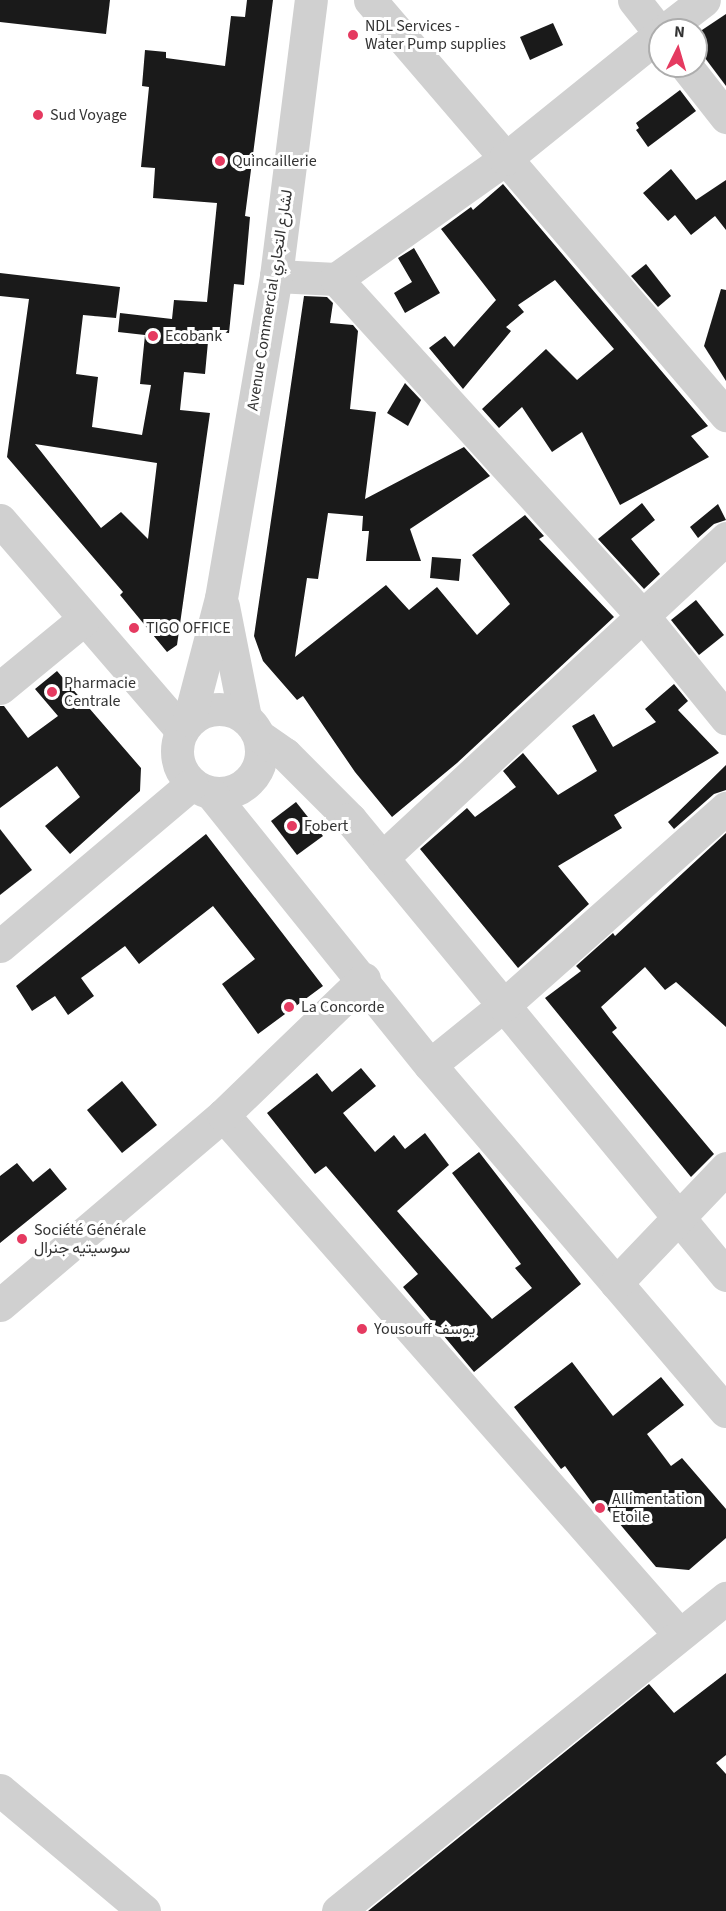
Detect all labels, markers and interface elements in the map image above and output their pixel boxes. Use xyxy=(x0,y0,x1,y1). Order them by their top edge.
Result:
place label: NDL Services - Water Pump supplies xyxy=(365,16,506,54)
north arrow xyxy=(648,18,708,78)
text: N xyxy=(673,21,686,43)
marker: NDL Services - Water Pump supplies xyxy=(346,28,360,42)
place label: Sud Voyage xyxy=(50,105,127,125)
marker: Sud Voyage xyxy=(31,108,45,122)
place label: Quincaillerie xyxy=(232,151,317,171)
marker: Quincaillerie xyxy=(213,154,227,168)
street label: Avenue Commercial لشارع التجاري xyxy=(243,188,297,412)
place label: Ecobank xyxy=(165,326,222,346)
marker: Ecobank xyxy=(146,329,160,343)
place label: TIGO OFFICE xyxy=(146,618,231,638)
marker: TIGO OFFICE xyxy=(127,621,141,635)
place label: Pharmacie Centrale xyxy=(64,673,136,711)
marker: Pharmacie Centrale xyxy=(45,685,59,699)
place label: Fobert xyxy=(304,816,348,836)
marker: Fobert xyxy=(285,819,299,833)
place label: La Concorde xyxy=(301,997,384,1017)
marker: La Concorde xyxy=(282,1000,296,1014)
place label: Société Générale سوسيتيه جنرال xyxy=(34,1220,146,1258)
marker: Société Générale سوسيتيه جنرال xyxy=(15,1232,29,1246)
place label: Yousouff يوسف xyxy=(374,1319,475,1339)
marker: Yousouff يوسف xyxy=(355,1322,369,1336)
place label: Allimentation Etoile xyxy=(612,1489,702,1527)
marker: Allimentation Etoile xyxy=(593,1501,607,1515)

